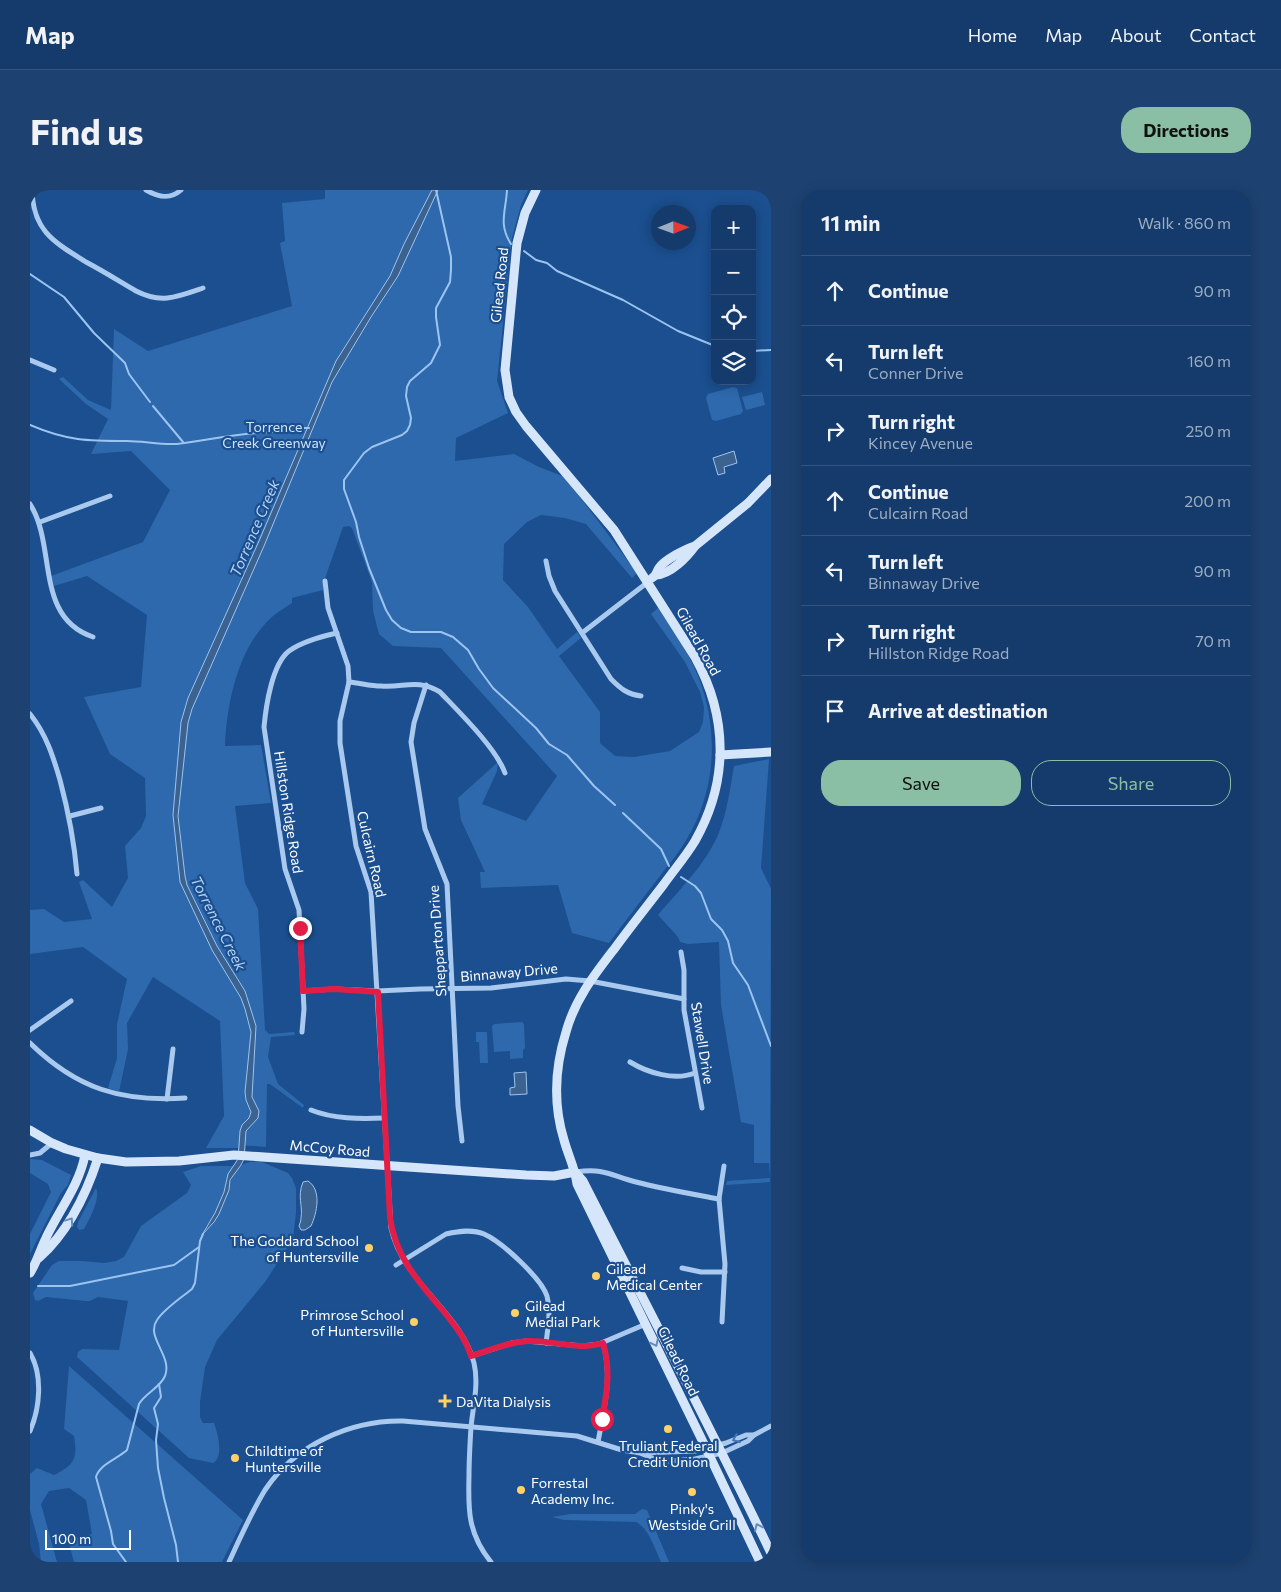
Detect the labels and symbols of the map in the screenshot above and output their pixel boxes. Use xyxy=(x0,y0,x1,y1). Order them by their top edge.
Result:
north arrow xyxy=(651,205,696,250)
street label: Gilead Road xyxy=(487,247,511,323)
park label: Torrence Creek Greenway xyxy=(222,418,326,451)
water label: Torrence Creek xyxy=(225,476,283,579)
street label: Gilead Road xyxy=(673,604,725,678)
street label: Hillston Ridge Road xyxy=(271,750,307,874)
street label: Culcairn Road xyxy=(354,809,390,899)
water label: Torrence Creek xyxy=(187,873,251,974)
street label: Shepparton Drive xyxy=(425,885,449,997)
route end xyxy=(289,917,312,940)
street label: Binnaway Drive xyxy=(460,959,558,985)
street label: Stawell Drive xyxy=(688,1001,718,1085)
street label: McCoy Road xyxy=(289,1136,371,1160)
one-way arrow xyxy=(64,1217,73,1226)
place label: The Goddard School of Huntersville xyxy=(230,1232,359,1265)
marker: The Goddard School of Huntersville xyxy=(363,1242,375,1254)
place label: Gilead Medical Center xyxy=(606,1260,703,1293)
marker: Gilead Medical Center xyxy=(590,1270,602,1282)
place label: Gilead Medial Park xyxy=(525,1297,601,1330)
place label: Primrose School of Huntersville xyxy=(300,1306,404,1339)
marker: Gilead Medial Park xyxy=(509,1307,521,1319)
marker: Primrose School of Huntersville xyxy=(408,1316,420,1328)
street label: Gilead Road xyxy=(655,1323,703,1399)
one-way arrow xyxy=(649,1337,659,1346)
place label: DaVita Dialysis xyxy=(456,1393,551,1410)
marker: DaVita Dialysis xyxy=(438,1394,452,1408)
route start xyxy=(591,1408,614,1431)
marker: Truliant Federal Credit Union xyxy=(662,1423,674,1435)
one-way arrow xyxy=(732,1433,741,1444)
place label: Truliant Federal Credit Union xyxy=(618,1437,718,1470)
place label: Childtime of Huntersville xyxy=(245,1442,324,1475)
marker: Childtime of Huntersville xyxy=(229,1452,241,1464)
place label: Forrestal Academy Inc. xyxy=(531,1474,614,1507)
marker: Forrestal Academy Inc. xyxy=(515,1484,527,1496)
marker: Pinky's Westside Grill xyxy=(686,1486,698,1498)
place label: Pinky's Westside Grill xyxy=(648,1500,736,1533)
one-way arrow xyxy=(754,1523,765,1532)
scale bar xyxy=(45,1527,131,1550)

